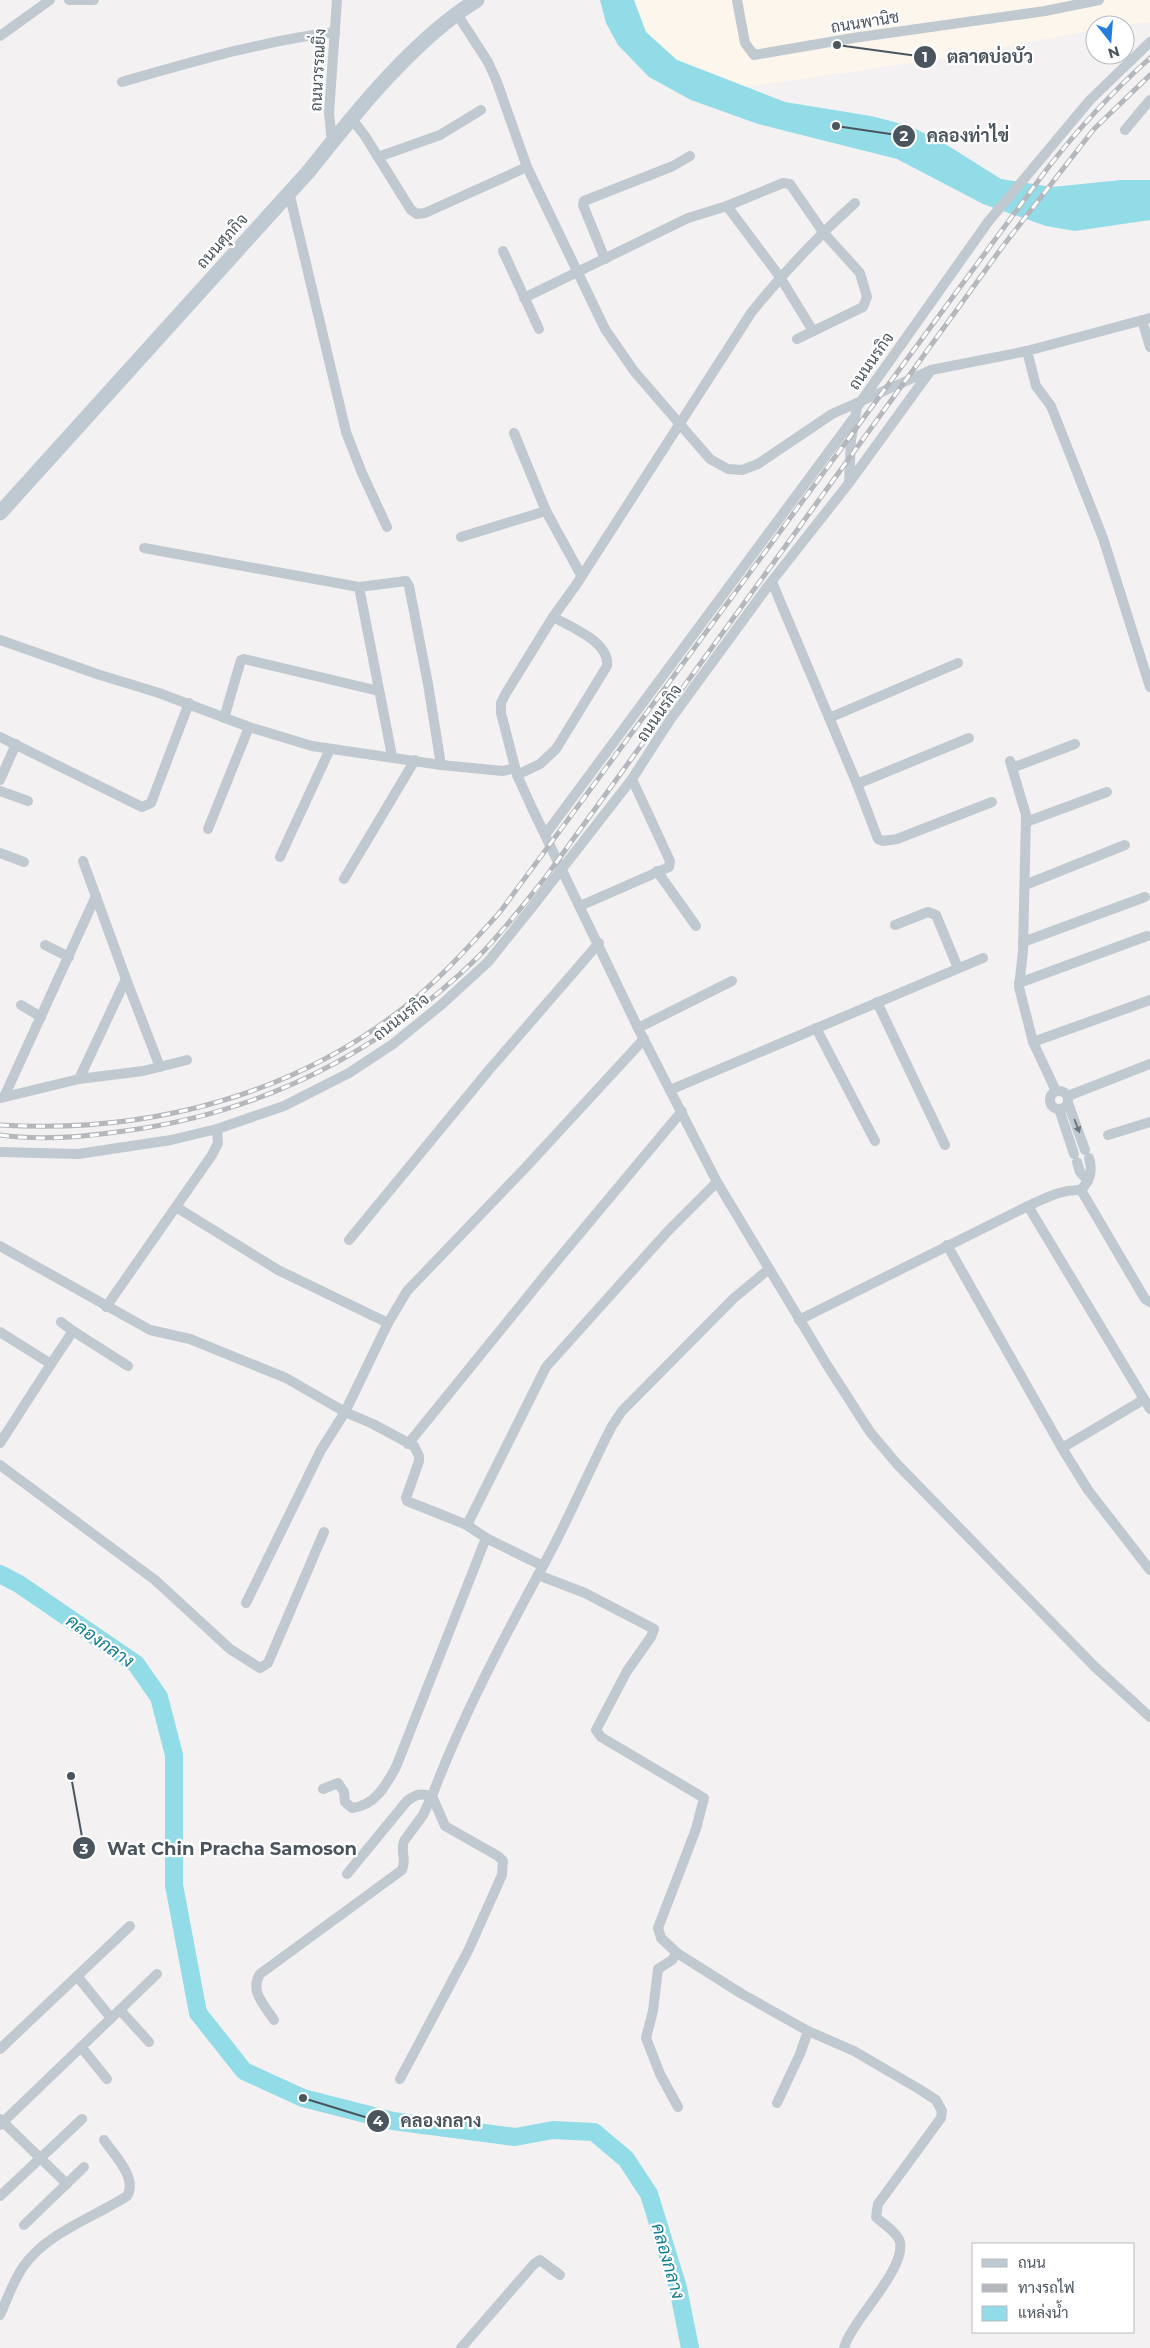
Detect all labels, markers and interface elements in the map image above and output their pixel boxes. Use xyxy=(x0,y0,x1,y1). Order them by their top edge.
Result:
street label: ถนนพานิช xyxy=(830,7,900,37)
north arrow xyxy=(1085,15,1135,65)
street label: ถนนวรรณยิ่ง xyxy=(302,28,330,112)
callout: ตลาดบ่อบัว xyxy=(912,41,1043,74)
text: N xyxy=(1106,42,1122,63)
text: ตลาดบ่อบัว xyxy=(947,45,1033,68)
text: 1 xyxy=(922,47,928,66)
callout: คลองท่าไข่ xyxy=(891,119,1019,152)
text: คลองท่าไข่ xyxy=(927,123,1009,147)
text: 2 xyxy=(900,126,909,145)
street label: ถนนศุภกิจ xyxy=(192,210,253,274)
street label: ถนนนรกิจ xyxy=(844,329,898,393)
street label: ถนนนรกิจ xyxy=(632,681,686,745)
street label: ถนนนรกิจ xyxy=(369,989,433,1045)
one-way arrow xyxy=(1074,1119,1081,1134)
water label: คลองกลาง xyxy=(62,1610,138,1672)
callout: Wat Chin Pracha Samoson xyxy=(72,1832,367,1865)
text: Wat Chin Pracha Samoson xyxy=(107,1838,357,1860)
text: 3 xyxy=(79,1839,89,1858)
callout: คลองกลาง xyxy=(365,2104,491,2137)
text: คลองกลาง xyxy=(401,2110,481,2132)
text: 4 xyxy=(373,2111,384,2130)
water label: คลองกลาง xyxy=(647,2221,689,2301)
legend xyxy=(972,2243,1135,2333)
text: ถนน xyxy=(1018,2253,1046,2272)
text: ทางรถไฟ xyxy=(1018,2278,1075,2297)
text: แหล่งน้ำ xyxy=(1018,2300,1069,2322)

